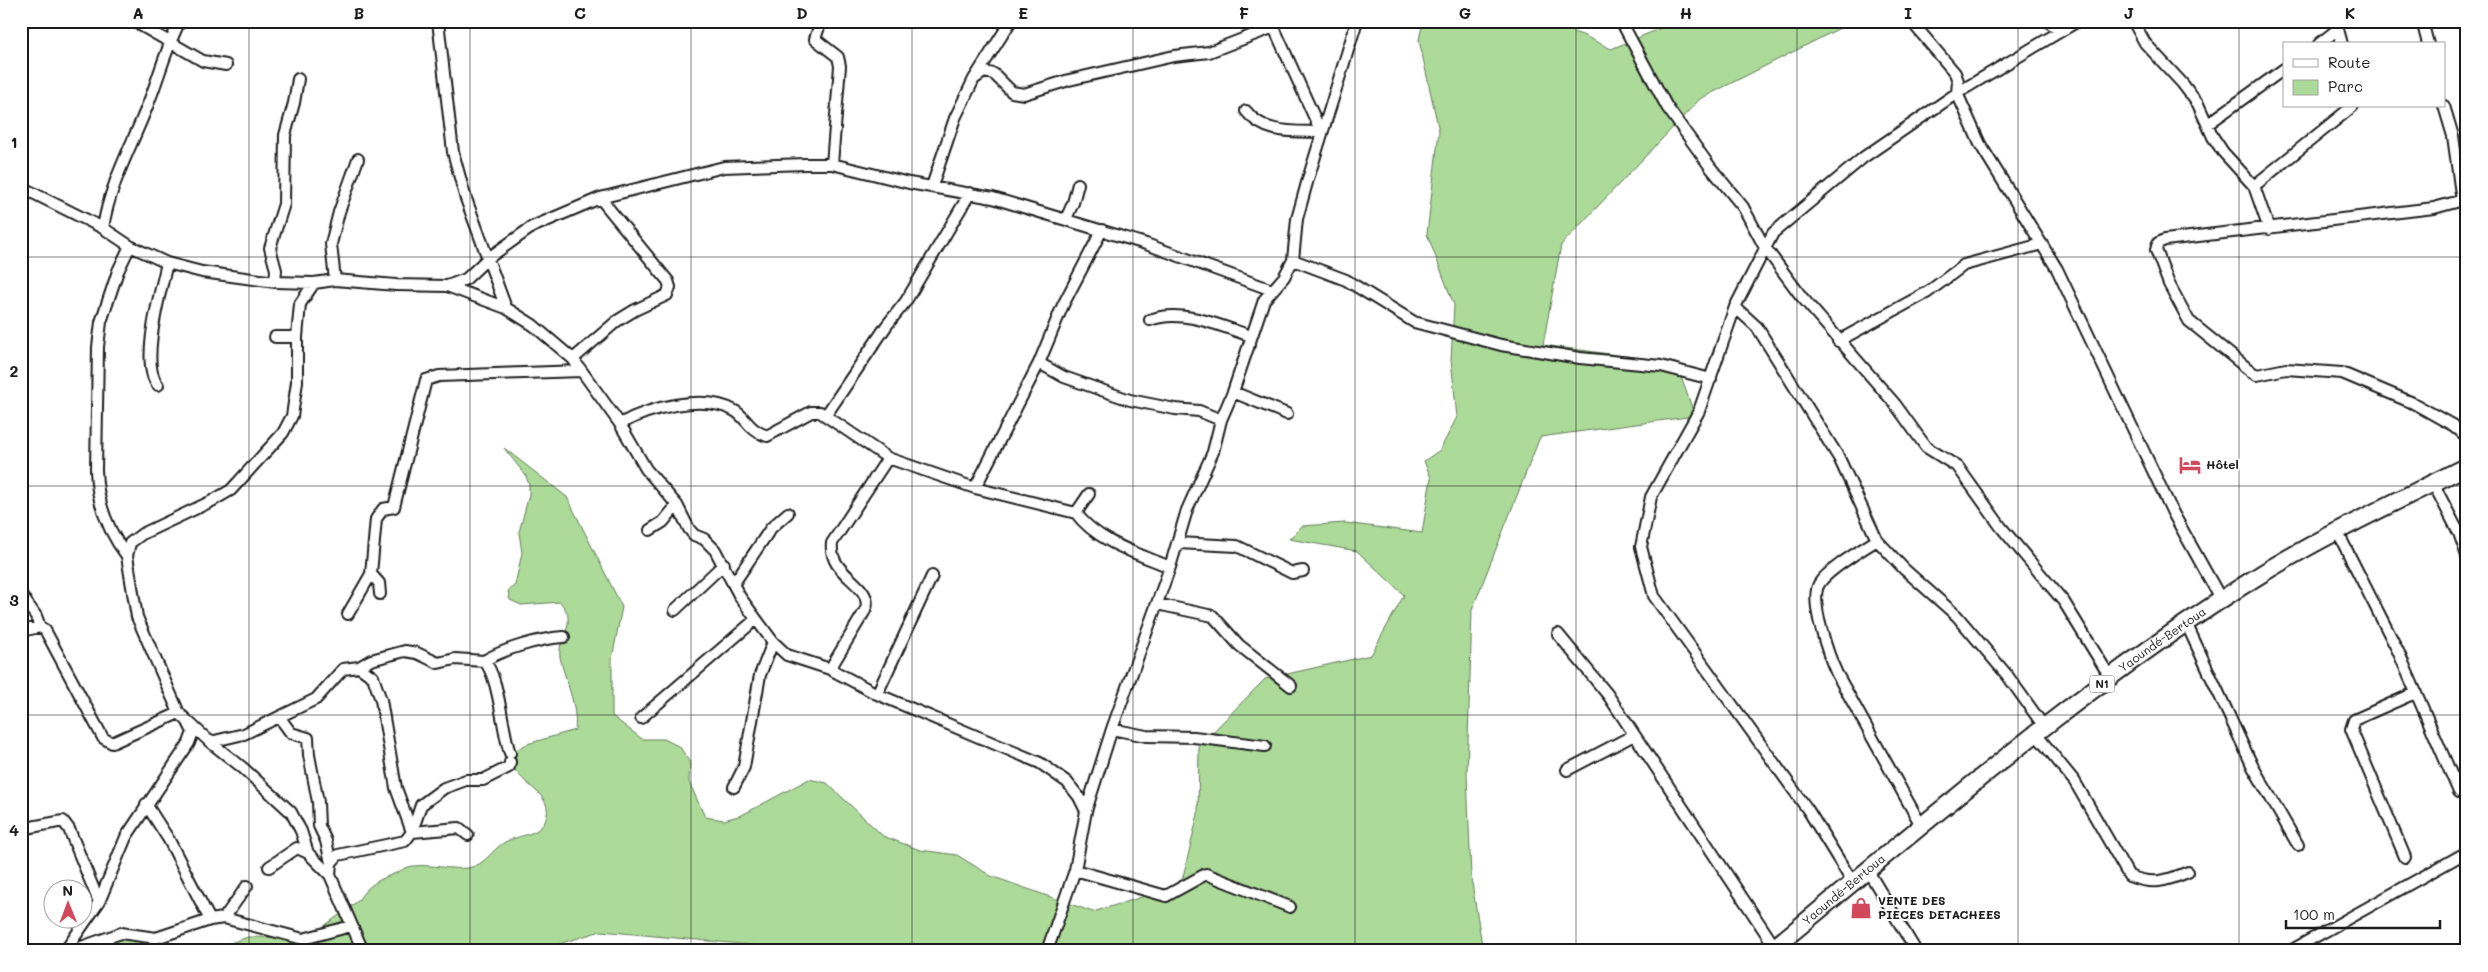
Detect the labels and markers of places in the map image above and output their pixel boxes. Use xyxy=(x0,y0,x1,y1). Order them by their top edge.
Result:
hotel icon: Hôtel xyxy=(2177,452,2203,478)
place label: Hôtel xyxy=(2206,456,2239,472)
place label: VENTE DES PIECES DETACHEES xyxy=(1878,892,2001,922)
shop icon: VENTE DES PIECES DETACHEES xyxy=(1848,895,1874,921)

